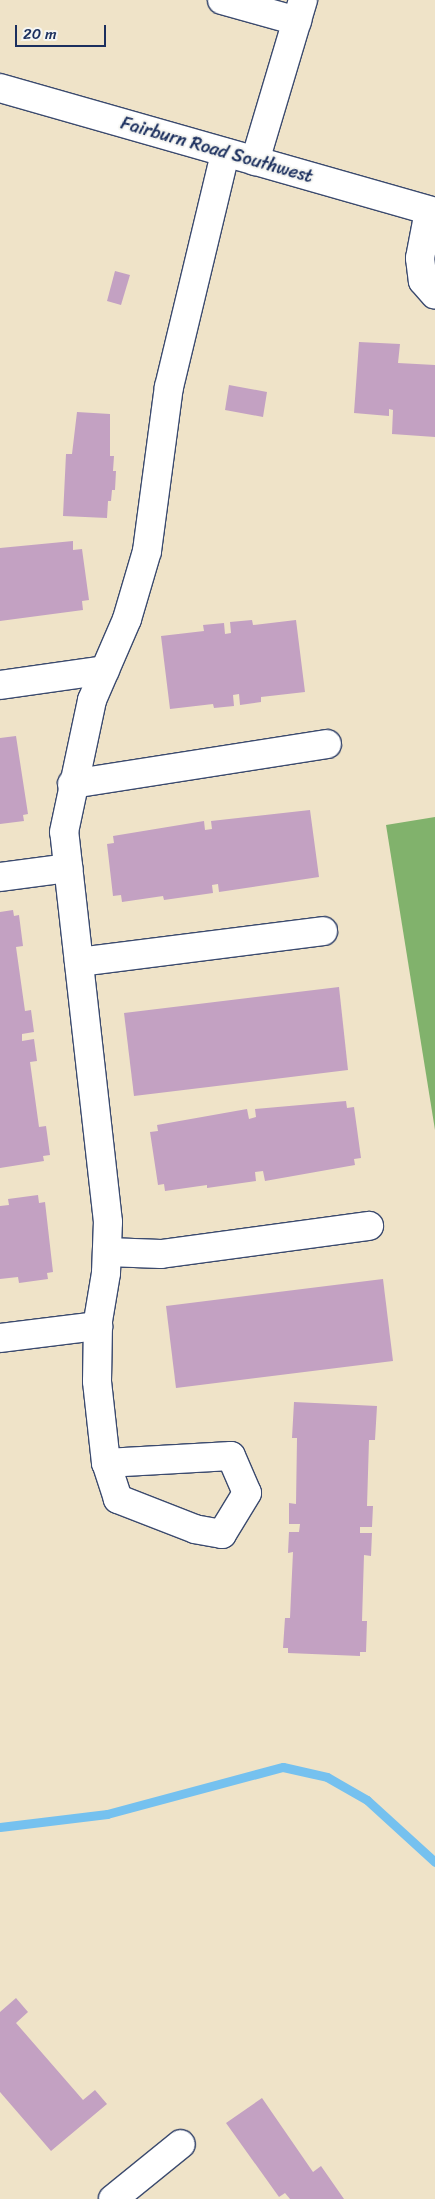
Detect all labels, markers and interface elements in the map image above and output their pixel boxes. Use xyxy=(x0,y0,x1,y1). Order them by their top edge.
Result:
scale bar xyxy=(18,15,109,47)
text: 20 m xyxy=(23,21,57,47)
street label: Fairburn Road Southwest xyxy=(118,112,316,188)

